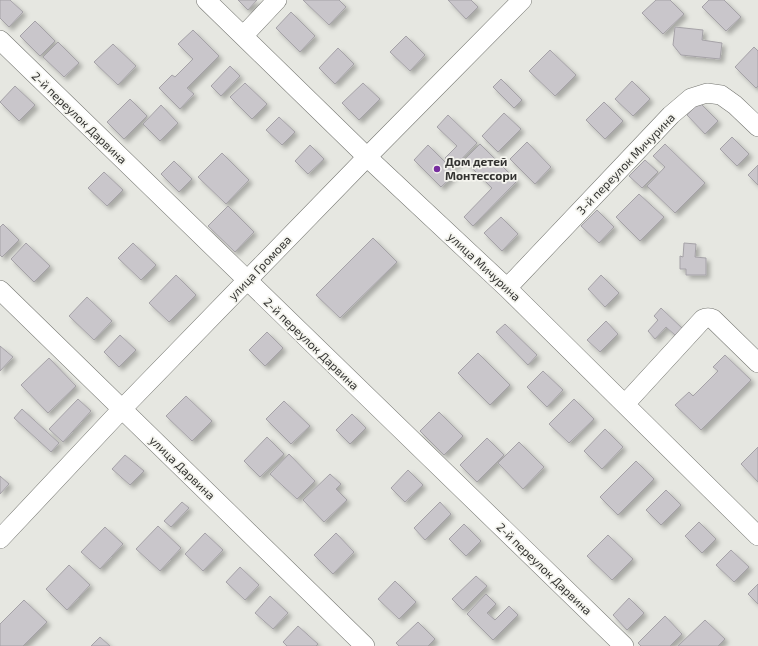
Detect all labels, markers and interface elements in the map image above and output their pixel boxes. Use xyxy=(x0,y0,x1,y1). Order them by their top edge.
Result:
street label: 2-й переулок Дарвина xyxy=(29,68,130,167)
street label: 3-й переулок Мичурина xyxy=(573,110,678,218)
place label: Дом детей Монтессори xyxy=(445,154,517,182)
marker: Дом детей Монтессори xyxy=(432,164,442,174)
street label: улица Мичурина xyxy=(445,229,524,304)
street label: улица Громова xyxy=(225,232,294,303)
street label: 2-й переулок Дарвина xyxy=(261,294,362,393)
street label: улица Дарвина xyxy=(146,433,218,503)
street label: 2-й переулок Дарвина xyxy=(494,519,595,618)

